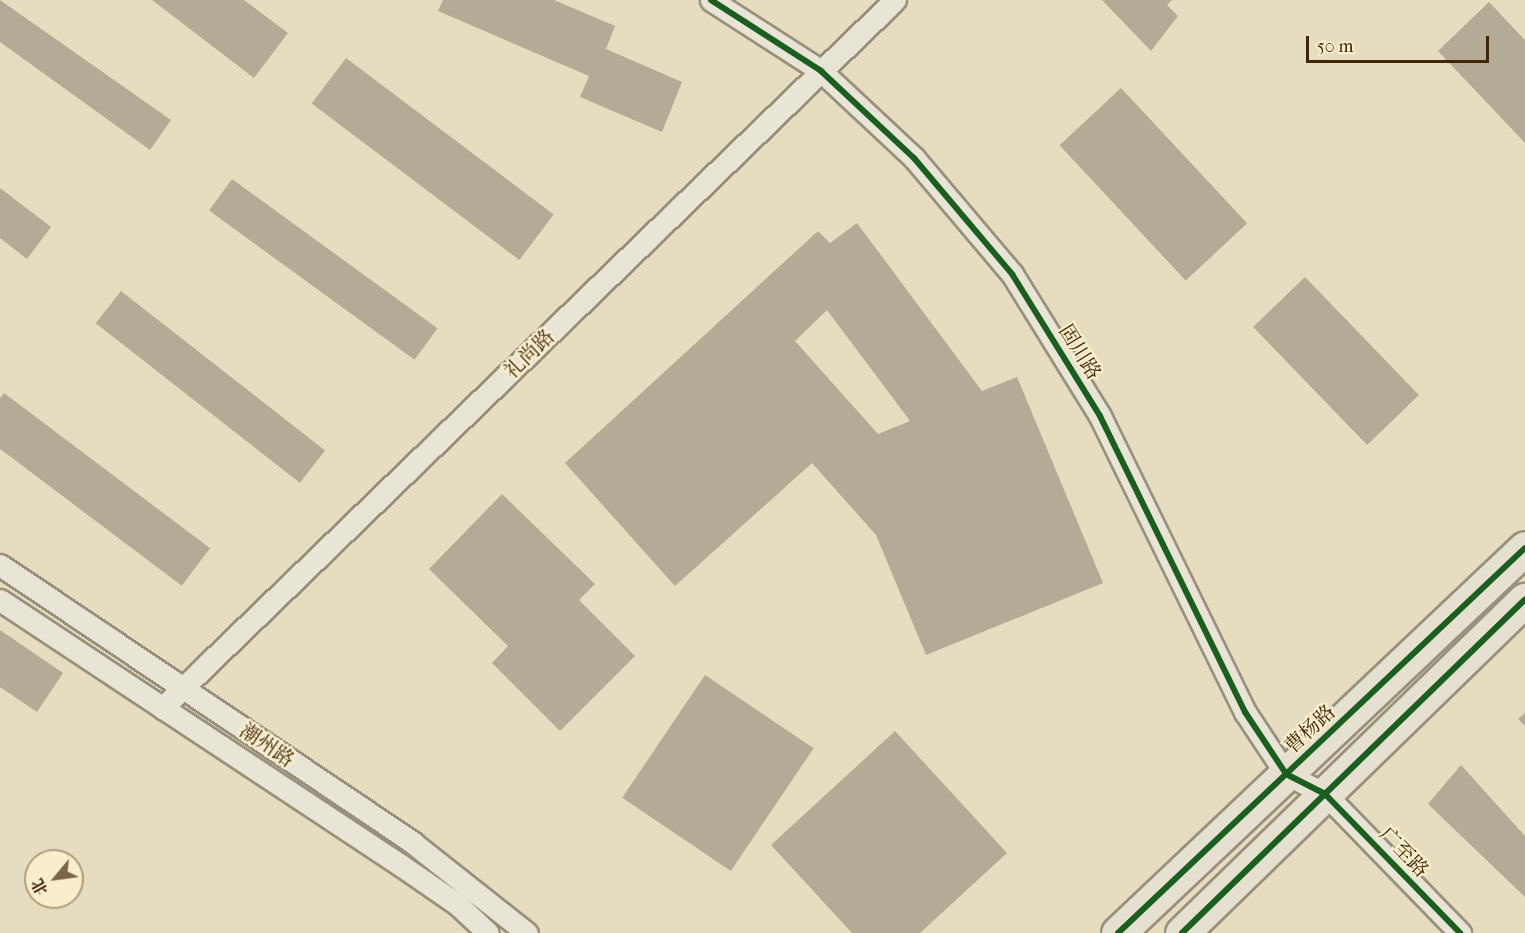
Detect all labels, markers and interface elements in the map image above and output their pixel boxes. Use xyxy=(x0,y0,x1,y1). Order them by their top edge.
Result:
scale bar xyxy=(1309,24,1492,62)
text: 50 m xyxy=(1317,36,1353,57)
street label: 固川路 xyxy=(1054,320,1106,384)
street label: 礼尚路 xyxy=(499,325,559,383)
street label: 曹杨路 xyxy=(1280,700,1340,758)
street label: 潮州路 xyxy=(235,718,299,772)
street label: 广至路 xyxy=(1375,822,1433,882)
north arrow xyxy=(24,849,84,909)
text: 北 xyxy=(27,875,52,899)

